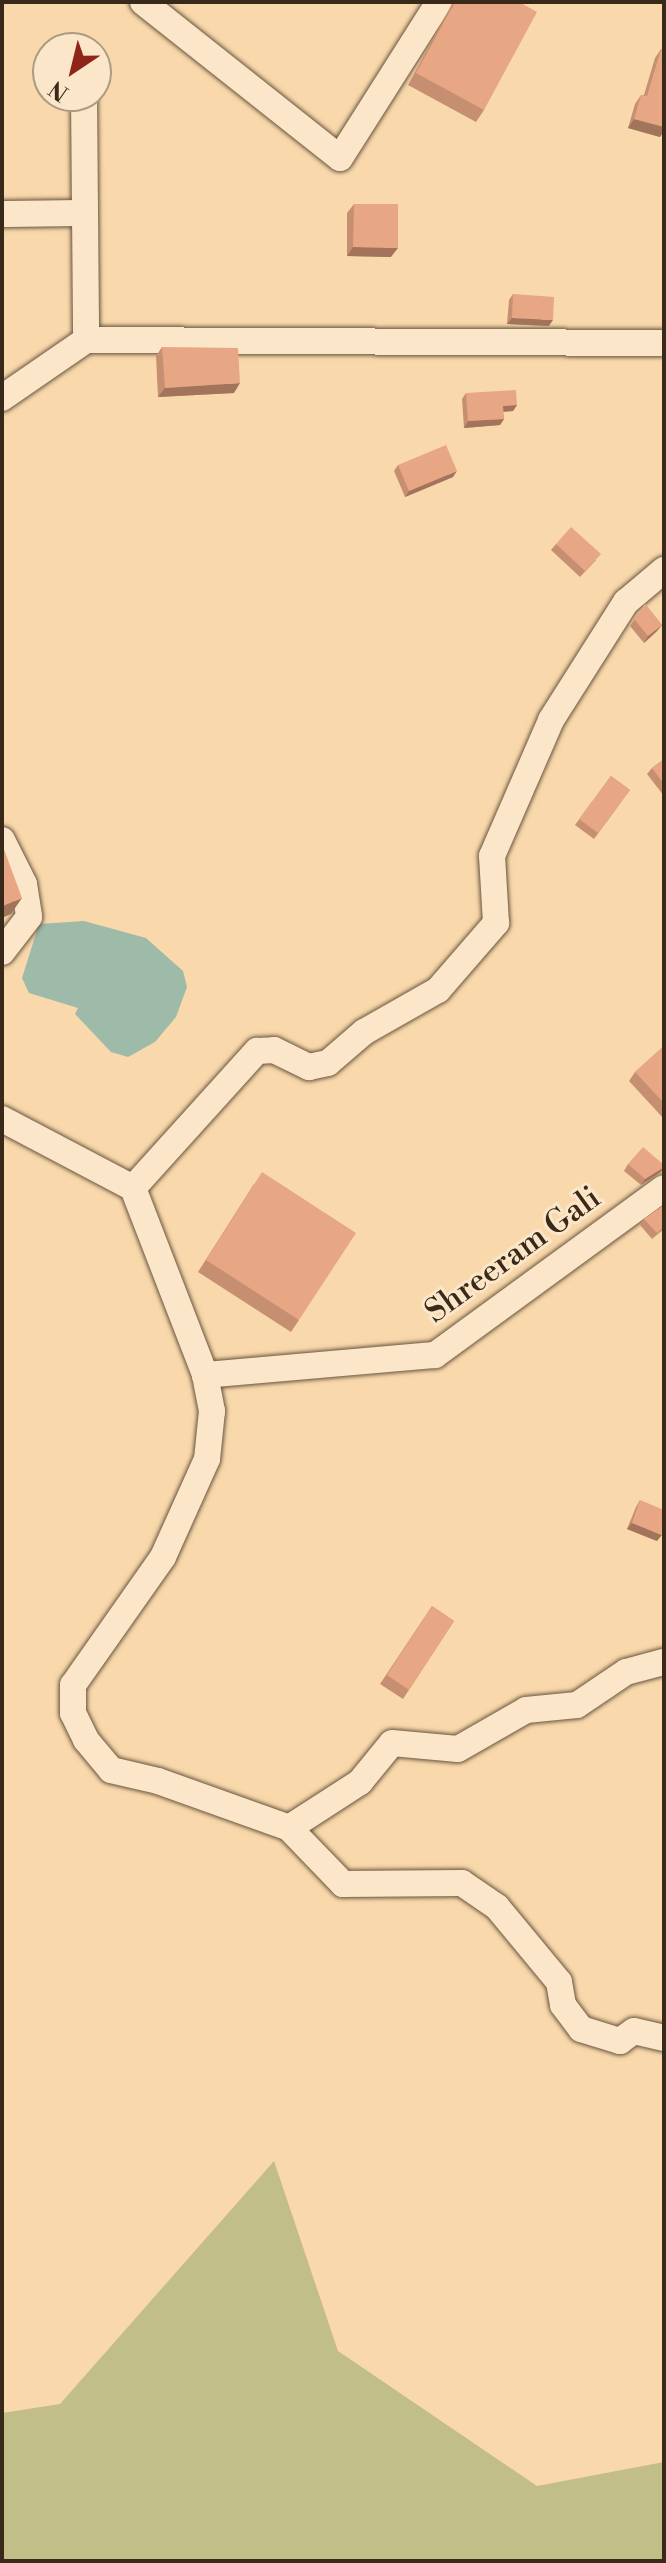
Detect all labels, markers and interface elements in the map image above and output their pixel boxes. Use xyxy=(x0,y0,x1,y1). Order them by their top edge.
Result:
north arrow xyxy=(32,32,112,112)
text: N xyxy=(44,74,74,106)
street label: Shreeram Gali xyxy=(418,1178,608,1332)

